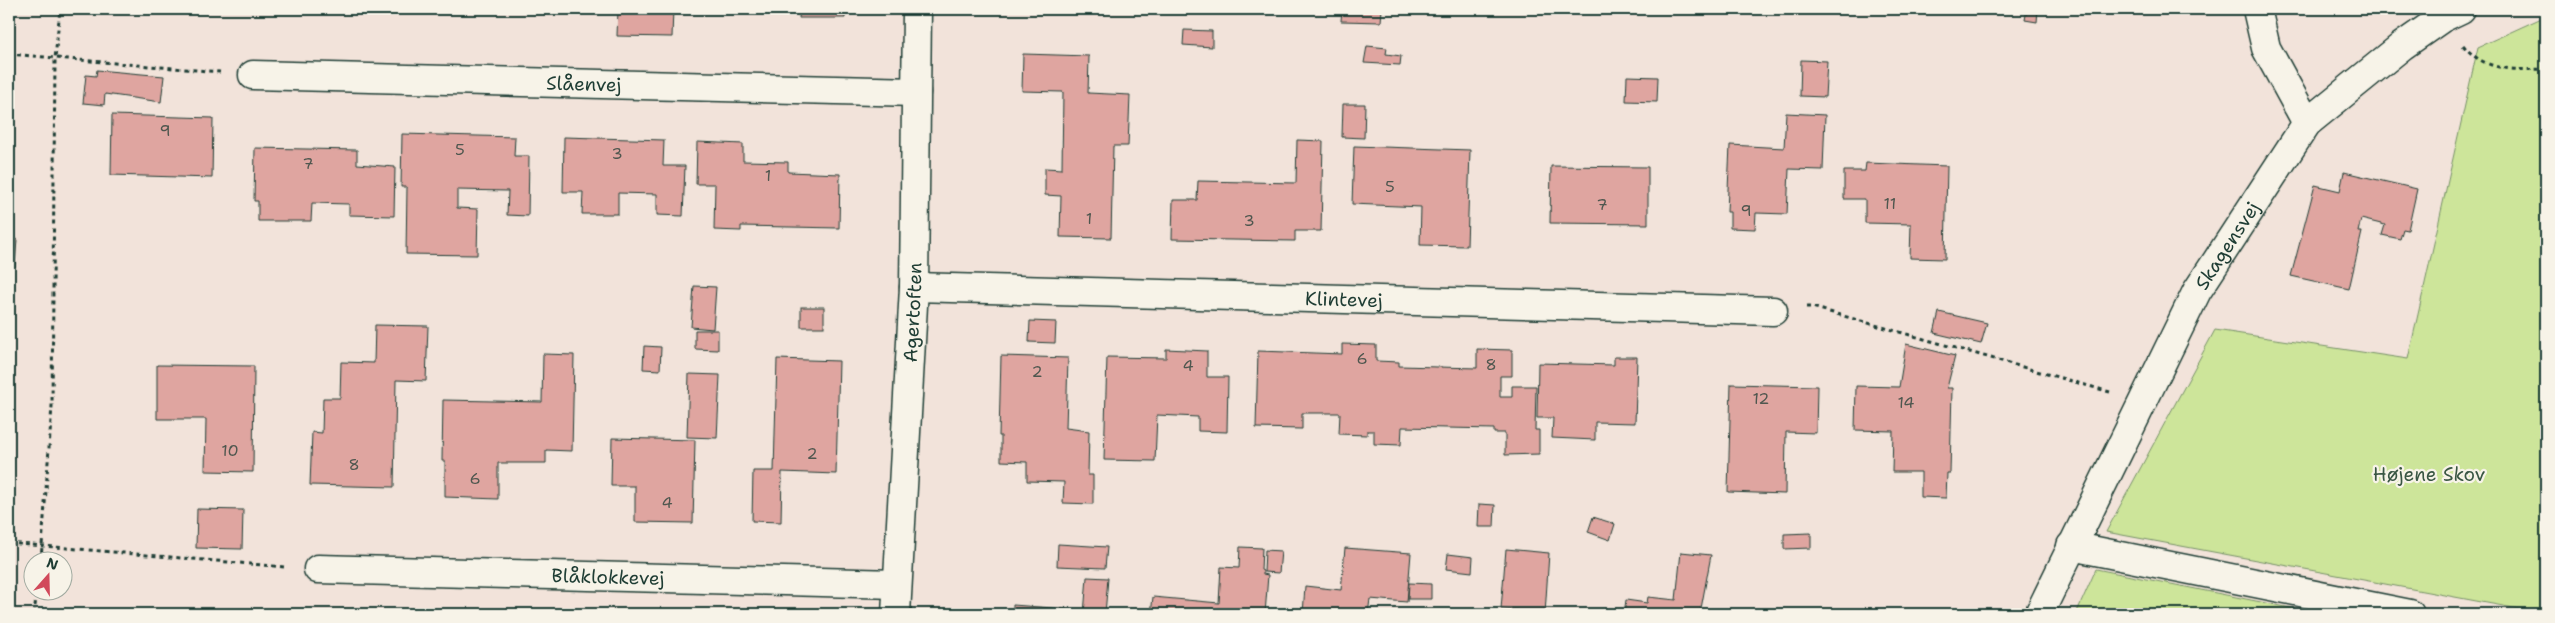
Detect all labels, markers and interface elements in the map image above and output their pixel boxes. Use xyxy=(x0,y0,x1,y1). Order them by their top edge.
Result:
street label: Slåenvej xyxy=(546,71,622,97)
house number: 9 xyxy=(159,120,171,141)
house number: 5 xyxy=(455,139,465,160)
house number: 3 xyxy=(611,143,623,164)
house number: 7 xyxy=(302,153,314,174)
house number: 1 xyxy=(765,165,771,186)
house number: 5 xyxy=(1385,176,1395,197)
house number: 11 xyxy=(1884,193,1896,214)
house number: 7 xyxy=(1596,194,1608,215)
street label: Skagensvej xyxy=(2189,197,2265,295)
house number: 9 xyxy=(1740,200,1752,221)
house number: 1 xyxy=(1086,208,1092,229)
house number: 3 xyxy=(1243,210,1255,231)
street label: Agertoften xyxy=(898,262,927,363)
street label: Klintevej xyxy=(1305,286,1383,313)
house number: 6 xyxy=(1356,348,1368,369)
house number: 8 xyxy=(1485,354,1497,375)
house number: 4 xyxy=(1182,355,1194,376)
house number: 2 xyxy=(1031,361,1043,382)
house number: 12 xyxy=(1752,388,1770,409)
house number: 14 xyxy=(1897,392,1915,413)
house number: 10 xyxy=(221,440,239,461)
house number: 2 xyxy=(806,443,818,464)
house number: 8 xyxy=(348,454,360,475)
park label: Højene Skov xyxy=(2373,462,2485,487)
house number: 6 xyxy=(469,468,481,489)
house number: 4 xyxy=(661,492,673,513)
north arrow xyxy=(22,550,72,600)
text: N xyxy=(44,553,61,574)
street label: Blåklokkevej xyxy=(551,563,665,591)

